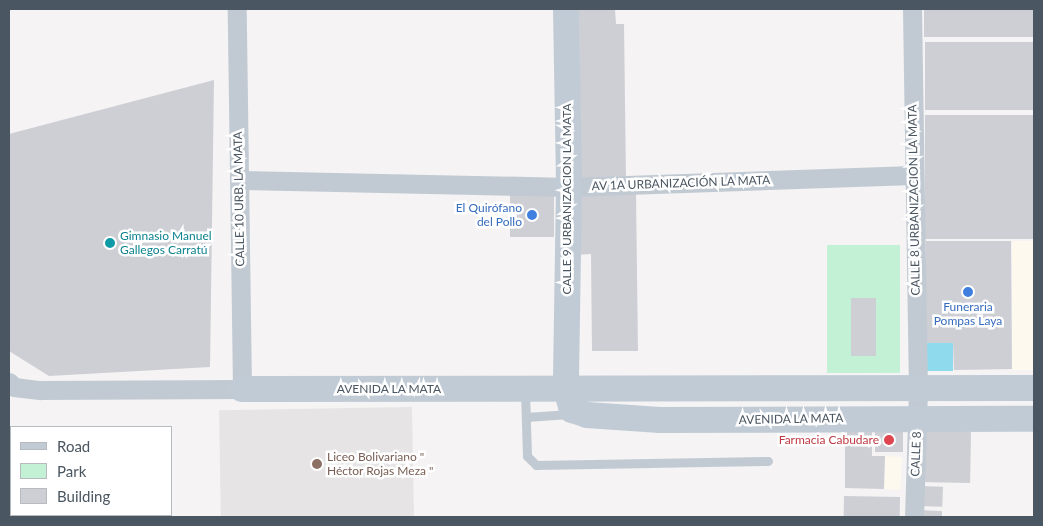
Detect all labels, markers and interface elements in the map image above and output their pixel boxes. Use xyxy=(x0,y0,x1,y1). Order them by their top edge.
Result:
street label: CALLE 9 URBANIZACION LA MATA xyxy=(560,103,574,295)
street label: CALLE 8 URBANIZACION LA MATA xyxy=(905,104,923,296)
street label: CALLE 10 URB. LA MATA xyxy=(231,131,247,267)
street label: AV 1A URBANIZACIÓN LA MATA xyxy=(591,173,771,193)
place label: El Quirófano del Pollo xyxy=(456,201,522,229)
marker: El Quirófano del Pollo xyxy=(526,209,538,221)
place label: Gimnasio Manuel Gallegos Carratú xyxy=(120,229,212,257)
marker: Gimnasio Manuel Gallegos Carratú xyxy=(104,237,116,249)
marker: Funeraria Pompas Laya xyxy=(962,286,974,298)
place label: Funeraria Pompas Laya xyxy=(934,300,1002,328)
street label: AVENIDA LA MATA xyxy=(336,382,442,396)
street label: AVENIDA LA MATA xyxy=(738,411,844,427)
legend xyxy=(10,426,172,516)
street label: CALLE 8 xyxy=(908,431,924,477)
place label: Farmacia Cabudare xyxy=(779,433,879,447)
marker: Farmacia Cabudare xyxy=(883,434,895,446)
text: Road xyxy=(57,437,90,455)
place label: Liceo Bolivariano " Héctor Rojas Meza " xyxy=(327,450,434,478)
marker: Liceo Bolivariano " Héctor Rojas Meza " xyxy=(311,458,323,470)
text: Park xyxy=(57,462,86,480)
text: Building xyxy=(57,487,110,505)

